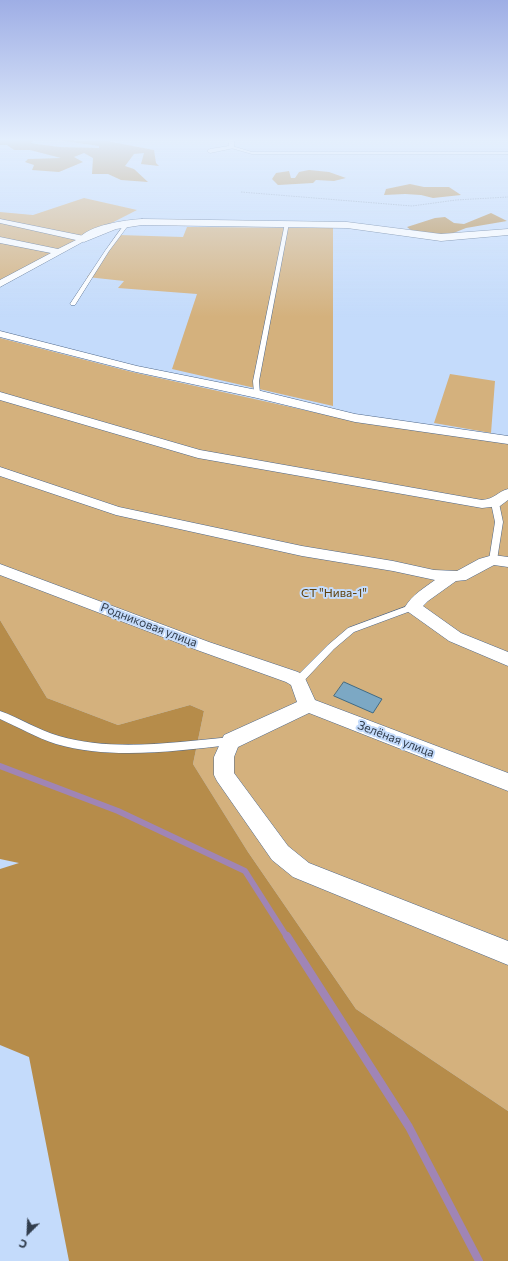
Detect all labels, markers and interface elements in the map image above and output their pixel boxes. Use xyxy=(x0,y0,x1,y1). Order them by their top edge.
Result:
park label: СТ "Нива-1" xyxy=(301,586,367,600)
street label: Родниковая улица xyxy=(99,600,199,650)
street label: Зелёная улица xyxy=(356,718,436,760)
north arrow xyxy=(8,1213,48,1253)
text: С xyxy=(17,1237,29,1252)

